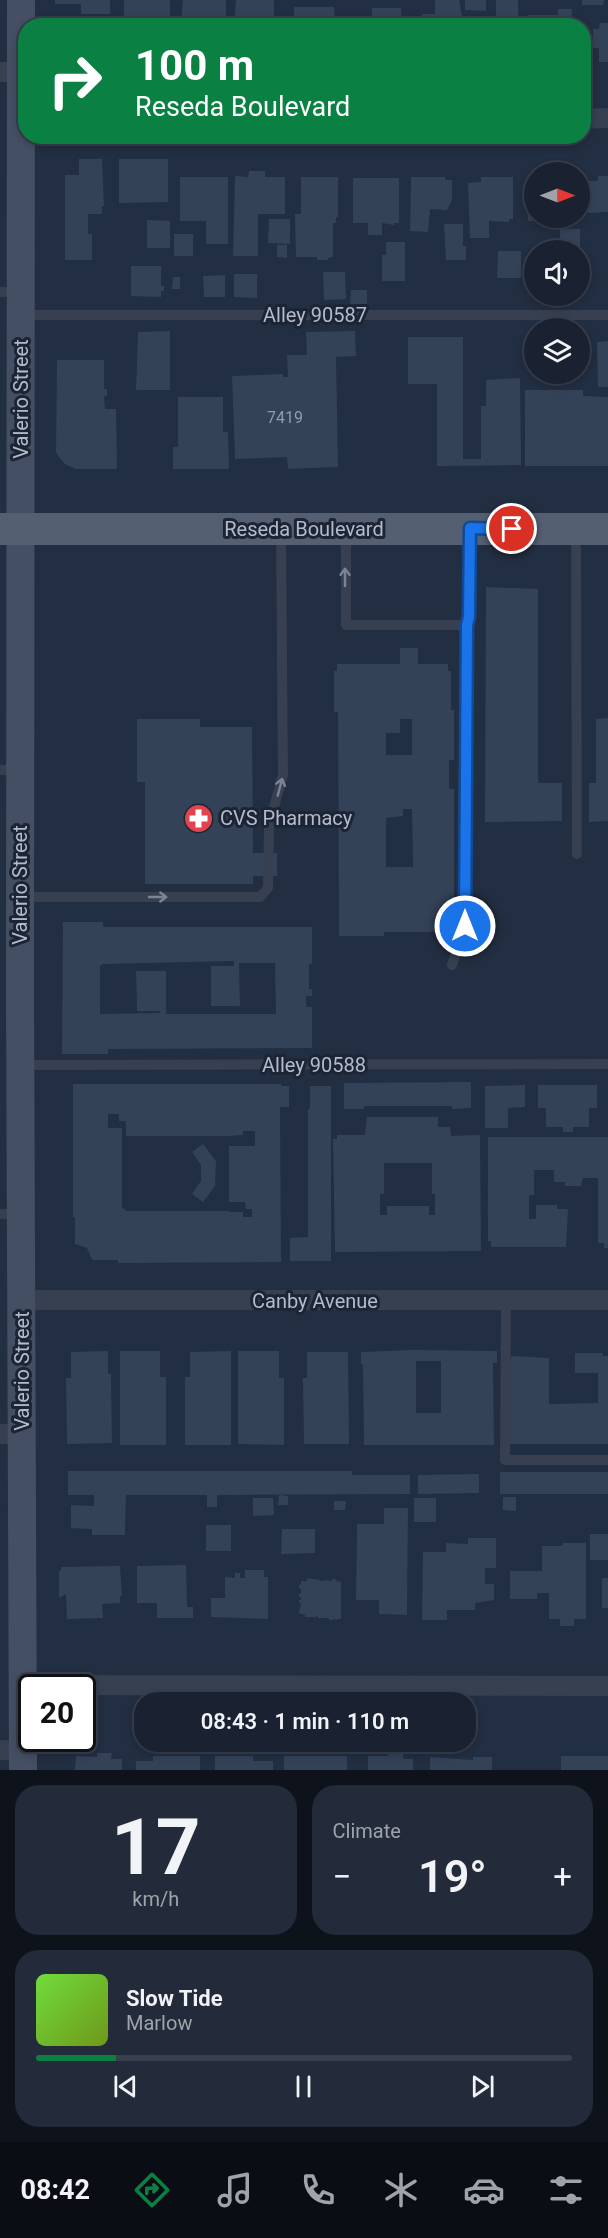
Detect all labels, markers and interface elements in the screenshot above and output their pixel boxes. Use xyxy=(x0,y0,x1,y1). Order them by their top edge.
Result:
text: 100 m xyxy=(135,41,254,90)
icon: right xyxy=(36,42,114,120)
text: Reseda Boulevard xyxy=(135,91,350,123)
north arrow xyxy=(524,162,590,228)
map controls xyxy=(524,162,590,384)
button: sound xyxy=(524,240,590,306)
street label: Alley 90587 xyxy=(263,303,367,327)
button: layers xyxy=(524,318,590,384)
street label: Valerio Street xyxy=(9,339,33,459)
house number: 7419 xyxy=(267,408,303,427)
pin xyxy=(486,503,537,554)
icon: arrive xyxy=(495,512,528,545)
street label: Reseda Boulevard xyxy=(224,517,384,541)
one-way arrow xyxy=(339,568,351,588)
one-way arrow xyxy=(275,777,286,796)
pharmacy icon: CVS Pharmacy xyxy=(183,802,215,834)
place label: CVS Pharmacy xyxy=(220,806,353,830)
street label: Valerio Street xyxy=(8,825,32,945)
one-way arrow xyxy=(148,891,168,903)
position arrow xyxy=(433,894,497,958)
street label: Alley 90588 xyxy=(262,1053,366,1077)
street label: Canby Avenue xyxy=(252,1289,378,1313)
street label: Valerio Street xyxy=(10,1311,34,1431)
speed limit sign: 20 xyxy=(18,1674,96,1752)
text: 08:43 · 1 min · 110 m xyxy=(201,1709,409,1734)
text: 17 xyxy=(111,1802,201,1893)
text: Climate xyxy=(333,1819,401,1843)
text: 19° xyxy=(418,1850,487,1903)
text: − xyxy=(333,1857,351,1896)
text: + xyxy=(553,1857,572,1896)
text: km/h xyxy=(132,1887,179,1911)
text: Slow Tide xyxy=(126,1986,223,2011)
text: Marlow xyxy=(126,2011,192,2035)
icon: previous xyxy=(109,2070,142,2103)
icon: pause xyxy=(287,2070,320,2103)
icon: next xyxy=(466,2070,499,2103)
icon: directions xyxy=(131,2169,173,2211)
icon: music xyxy=(214,2169,256,2211)
icon: phone xyxy=(297,2169,339,2211)
icon: climate xyxy=(380,2169,422,2211)
icon: car xyxy=(463,2169,505,2211)
icon: filters xyxy=(545,2169,587,2211)
text: 08:42 xyxy=(20,2174,90,2206)

